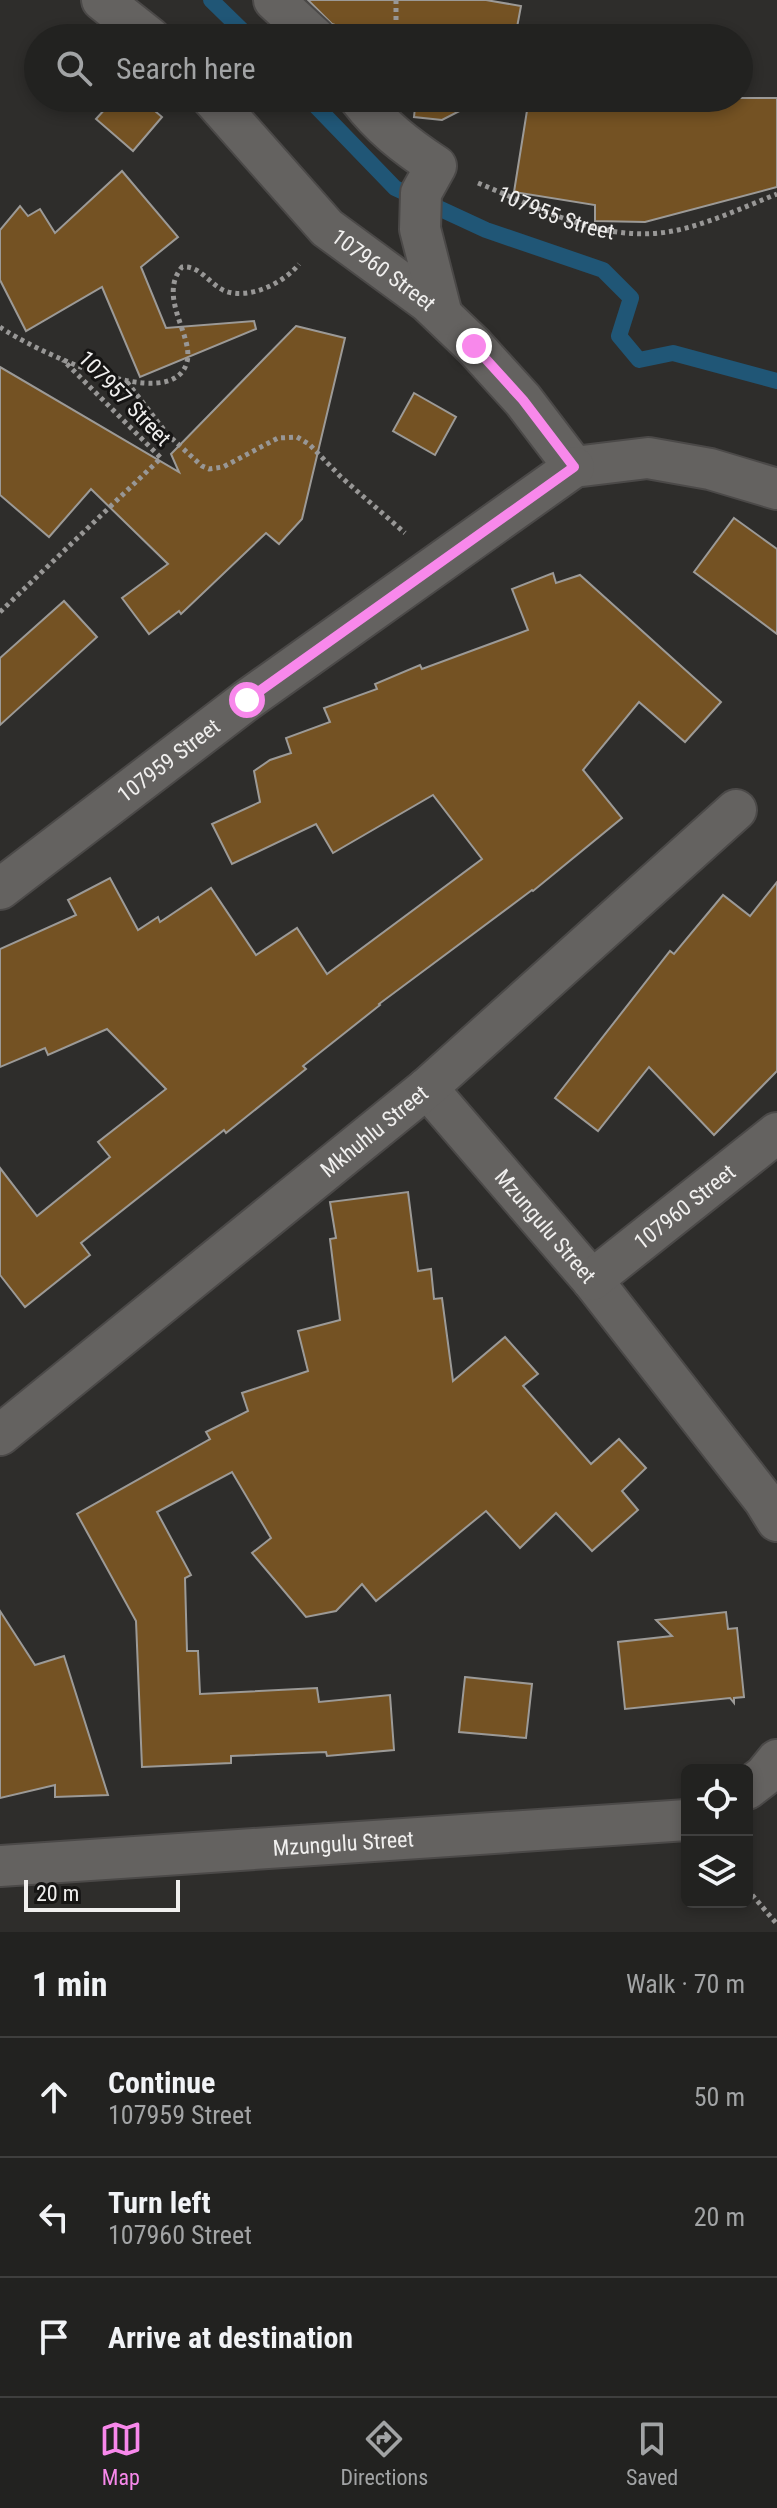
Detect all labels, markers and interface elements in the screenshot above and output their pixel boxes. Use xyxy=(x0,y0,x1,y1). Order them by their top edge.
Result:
search box xyxy=(24,24,753,112)
icon: search xyxy=(52,46,96,90)
text: Search here xyxy=(116,51,256,86)
street label: 107955 Street xyxy=(494,181,616,244)
street label: 107960 Street xyxy=(327,224,441,316)
route end xyxy=(456,328,492,364)
street label: 107957 Street xyxy=(73,346,176,451)
route start xyxy=(229,682,265,718)
street label: 107959 Street xyxy=(113,714,225,808)
street label: Mkhuhlu Street xyxy=(316,1080,433,1182)
street label: 107960 Street xyxy=(629,1159,740,1255)
street label: Mzungulu Street xyxy=(490,1165,601,1288)
map controls xyxy=(681,1764,753,1908)
button: locate xyxy=(681,1764,753,1836)
street label: Mzungulu Street xyxy=(272,1826,415,1861)
button: layers xyxy=(681,1836,753,1908)
scale bar xyxy=(24,1876,180,1912)
text: 20 m xyxy=(36,1881,79,1906)
text: 1 min xyxy=(32,1964,108,2004)
text: Walk · 70 m xyxy=(626,1969,745,1999)
text: Continue xyxy=(108,2065,215,2100)
icon: ahead xyxy=(32,2075,76,2119)
text: 50 m xyxy=(694,2082,745,2112)
text: 107959 Street xyxy=(108,2100,252,2130)
text: Turn left xyxy=(108,2185,211,2220)
icon: left xyxy=(32,2195,76,2239)
text: 20 m xyxy=(694,2202,745,2232)
text: 107960 Street xyxy=(108,2220,252,2250)
icon: arrive xyxy=(32,2315,76,2359)
text: Arrive at destination xyxy=(108,2320,353,2355)
tab: Map xyxy=(99,2417,143,2490)
tab: Directions xyxy=(340,2417,428,2490)
tab: Saved xyxy=(626,2417,678,2490)

